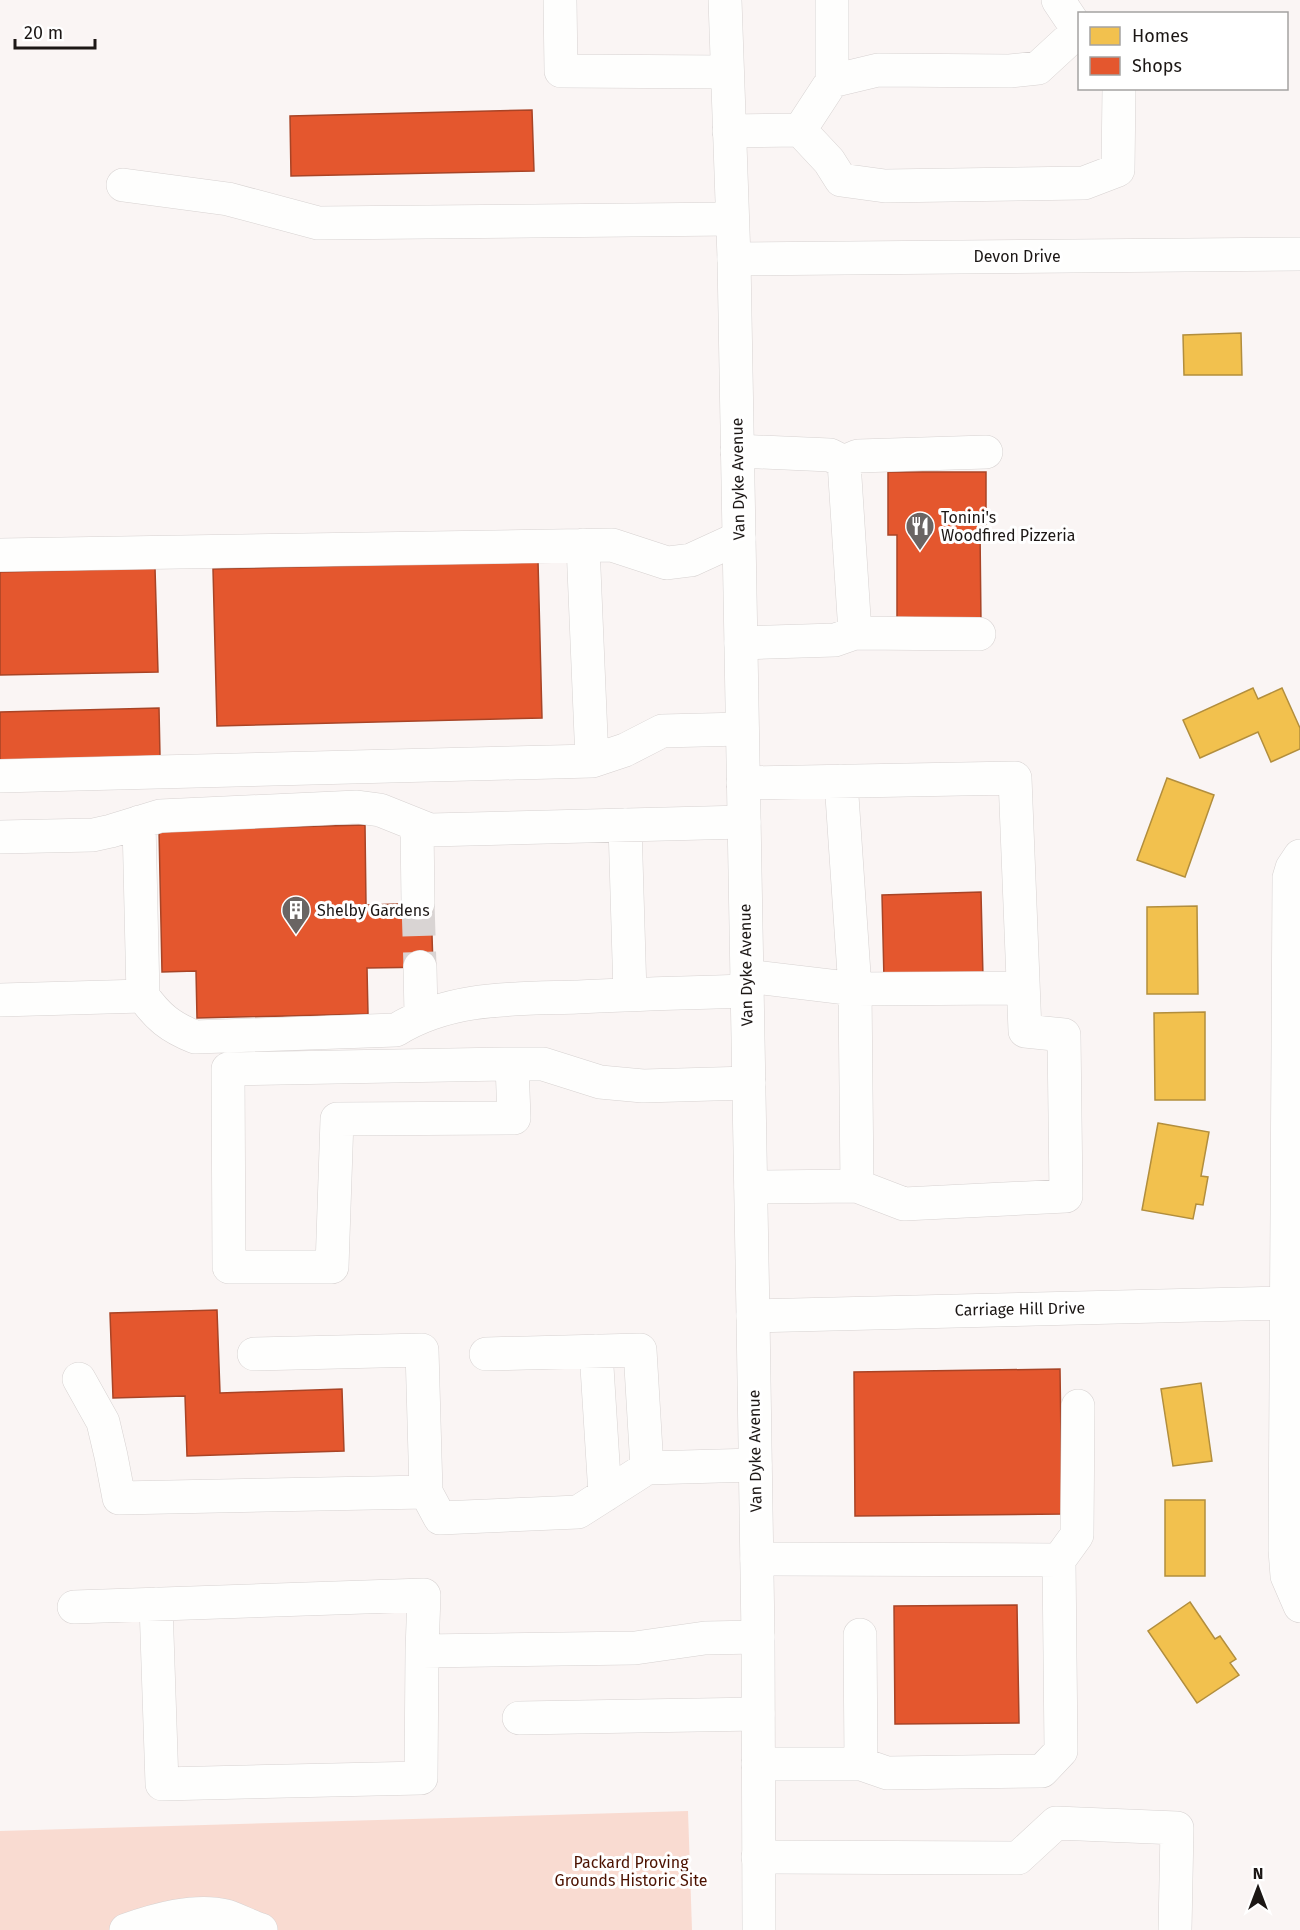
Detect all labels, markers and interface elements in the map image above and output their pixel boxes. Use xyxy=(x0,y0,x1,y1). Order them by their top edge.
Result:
scale bar xyxy=(15,12,94,50)
legend xyxy=(1078,12,1288,90)
text: 20 m xyxy=(24,22,63,44)
text: Homes xyxy=(1132,25,1188,47)
text: Shops xyxy=(1132,55,1182,77)
street label: Devon Drive xyxy=(973,247,1061,266)
street label: Van Dyke Avenue xyxy=(727,417,749,541)
place label: Tonini's Woodfired Pizzeria xyxy=(941,508,1076,545)
restaurant icon: Tonini's Woodfired Pizzeria xyxy=(904,510,936,552)
building icon: Shelby Gardens xyxy=(280,894,312,936)
place label: Shelby Gardens xyxy=(317,901,430,920)
street label: Van Dyke Avenue xyxy=(735,903,757,1027)
street label: Carriage Hill Drive xyxy=(955,1298,1085,1320)
street label: Van Dyke Avenue xyxy=(744,1389,766,1513)
park label: Packard Proving Grounds Historic Site xyxy=(555,1853,707,1890)
north arrow xyxy=(1228,1858,1288,1918)
text: N xyxy=(1253,1864,1263,1883)

